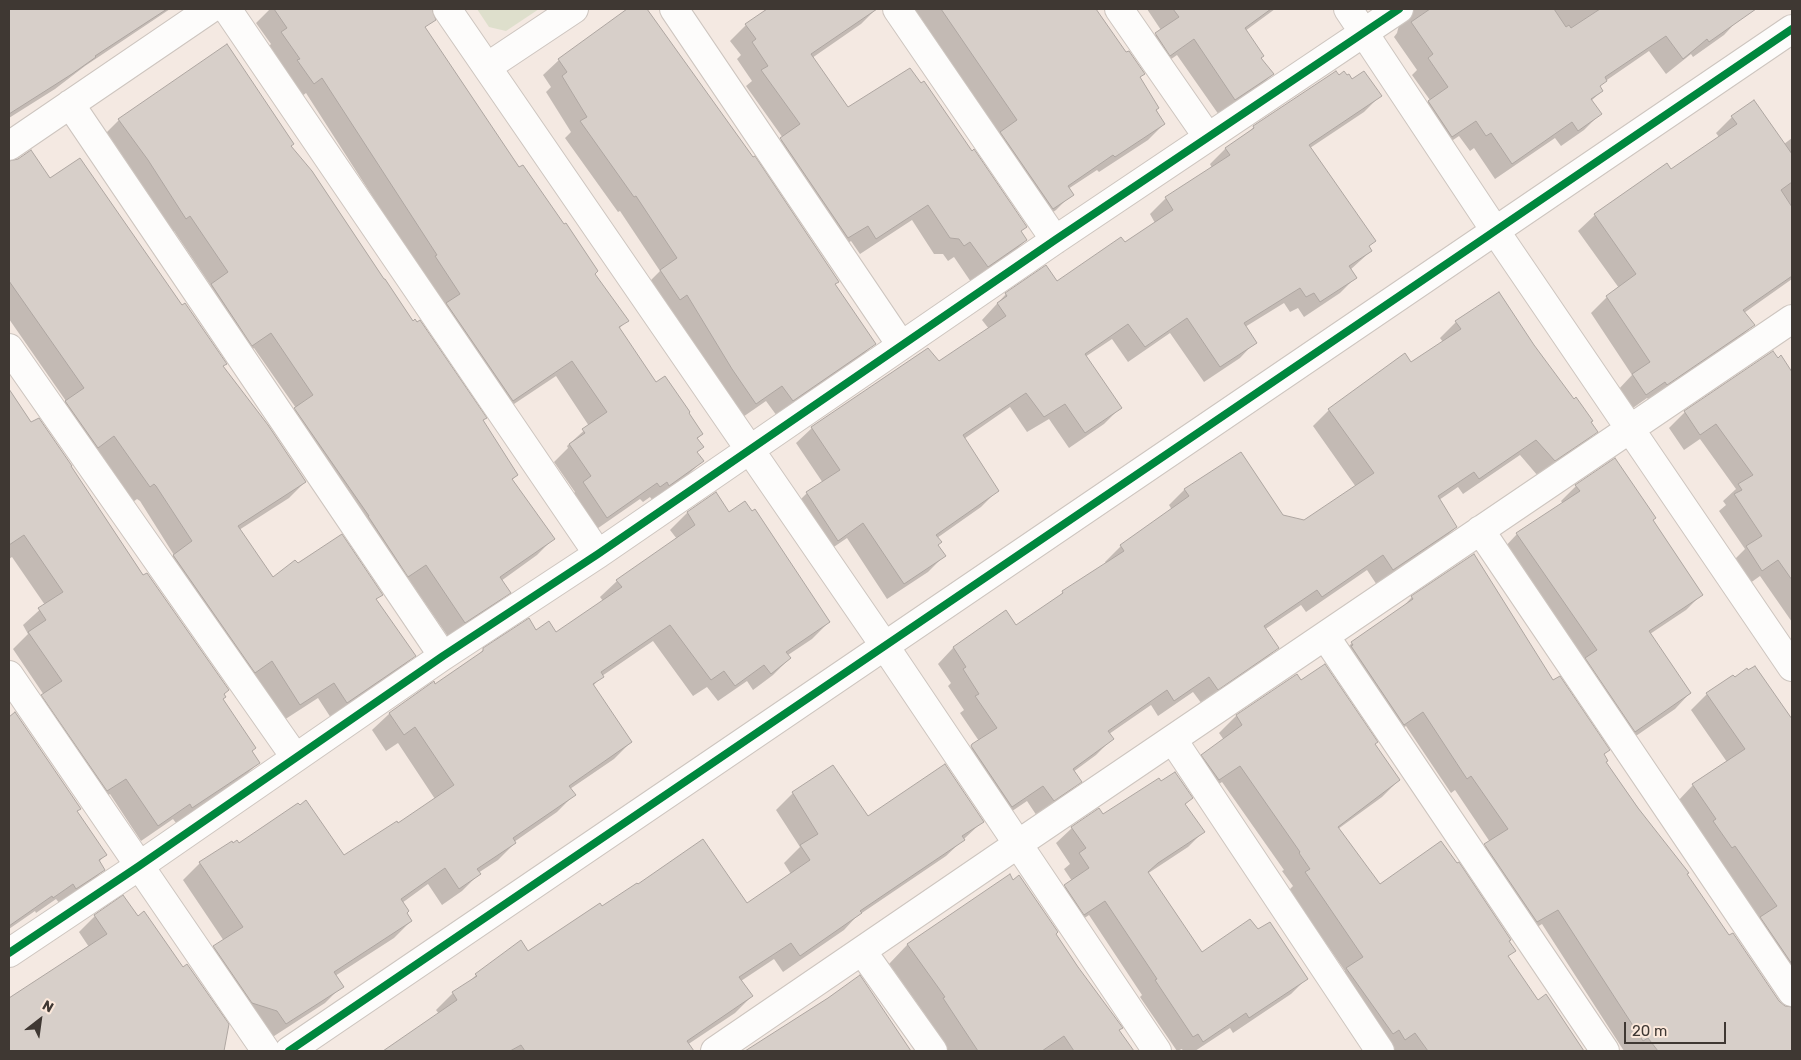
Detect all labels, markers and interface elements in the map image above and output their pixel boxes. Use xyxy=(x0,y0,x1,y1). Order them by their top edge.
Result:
north arrow xyxy=(15,995,65,1045)
text: N xyxy=(39,997,56,1016)
scale bar xyxy=(1626,1012,1728,1044)
text: 20 m xyxy=(1632,1022,1667,1040)

